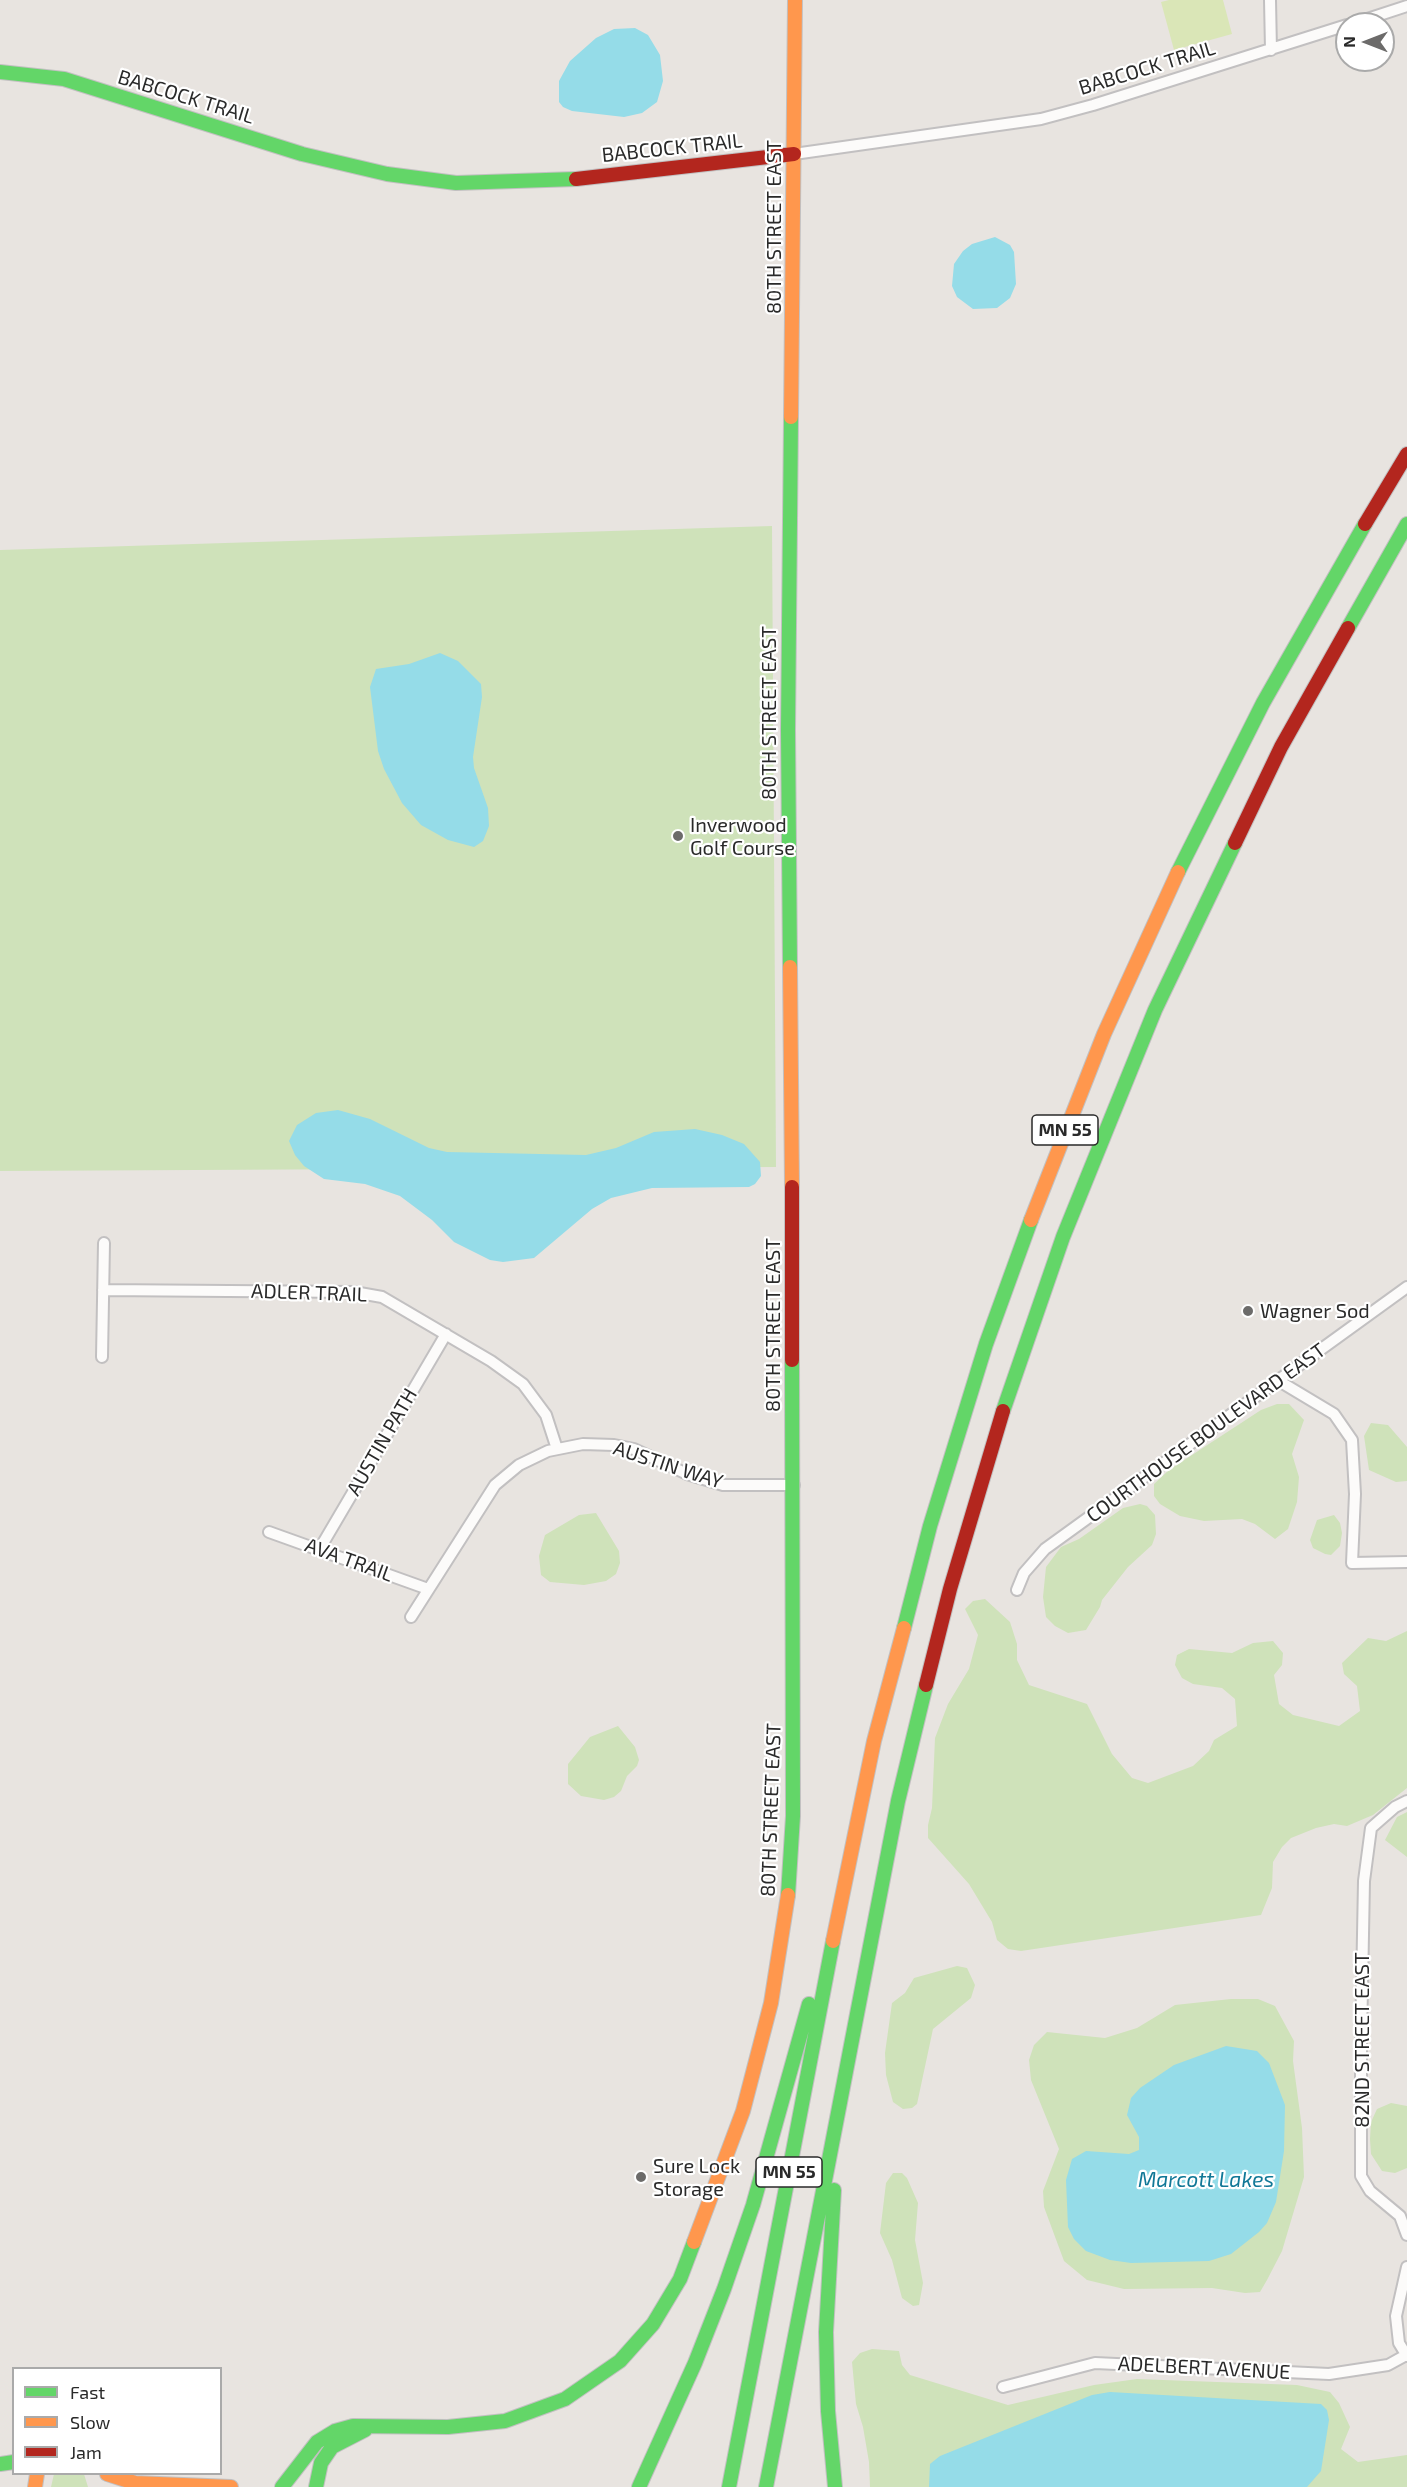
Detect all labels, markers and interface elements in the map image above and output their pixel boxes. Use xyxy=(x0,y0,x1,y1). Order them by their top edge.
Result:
north arrow xyxy=(1335,12,1395,72)
street label: BABCOCK TRAIL xyxy=(1076,36,1218,100)
text: N xyxy=(1339,36,1358,48)
street label: BABCOCK TRAIL xyxy=(115,65,257,129)
street label: BABCOCK TRAIL xyxy=(600,129,744,167)
street label: 80TH STREET EAST xyxy=(762,140,786,314)
street label: 80TH STREET EAST xyxy=(757,626,781,800)
place label: Inverwood Golf Course xyxy=(690,813,795,860)
marker: Inverwood Golf Course xyxy=(671,829,685,843)
road number: MN 55 xyxy=(1032,1115,1098,1145)
street label: 80TH STREET EAST xyxy=(761,1238,785,1412)
street label: ADLER TRAIL xyxy=(251,1279,367,1307)
place label: Wagner Sod xyxy=(1260,1299,1370,1323)
marker: Wagner Sod xyxy=(1241,1304,1255,1318)
street label: COURTHOUSE BOULEVARD EAST xyxy=(1082,1338,1330,1528)
street label: AUSTIN PATH xyxy=(342,1384,422,1500)
street label: AUSTIN WAY xyxy=(610,1436,726,1494)
street label: AVA TRAIL xyxy=(302,1533,396,1587)
street label: 80TH STREET EAST xyxy=(756,1723,786,1897)
street label: 82ND STREET EAST xyxy=(1350,1952,1374,2128)
place label: Sure Lock Storage xyxy=(653,2154,740,2201)
road number: MN 55 xyxy=(756,2157,822,2187)
water label: Marcott Lakes xyxy=(1138,2167,1274,2193)
marker: Sure Lock Storage xyxy=(634,2170,648,2184)
street label: ADELBERT AVENUE xyxy=(1117,2351,1291,2385)
legend xyxy=(12,2367,222,2475)
text: Fast xyxy=(70,2381,105,2403)
text: Slow xyxy=(70,2411,110,2433)
text: Jam xyxy=(70,2441,102,2463)

